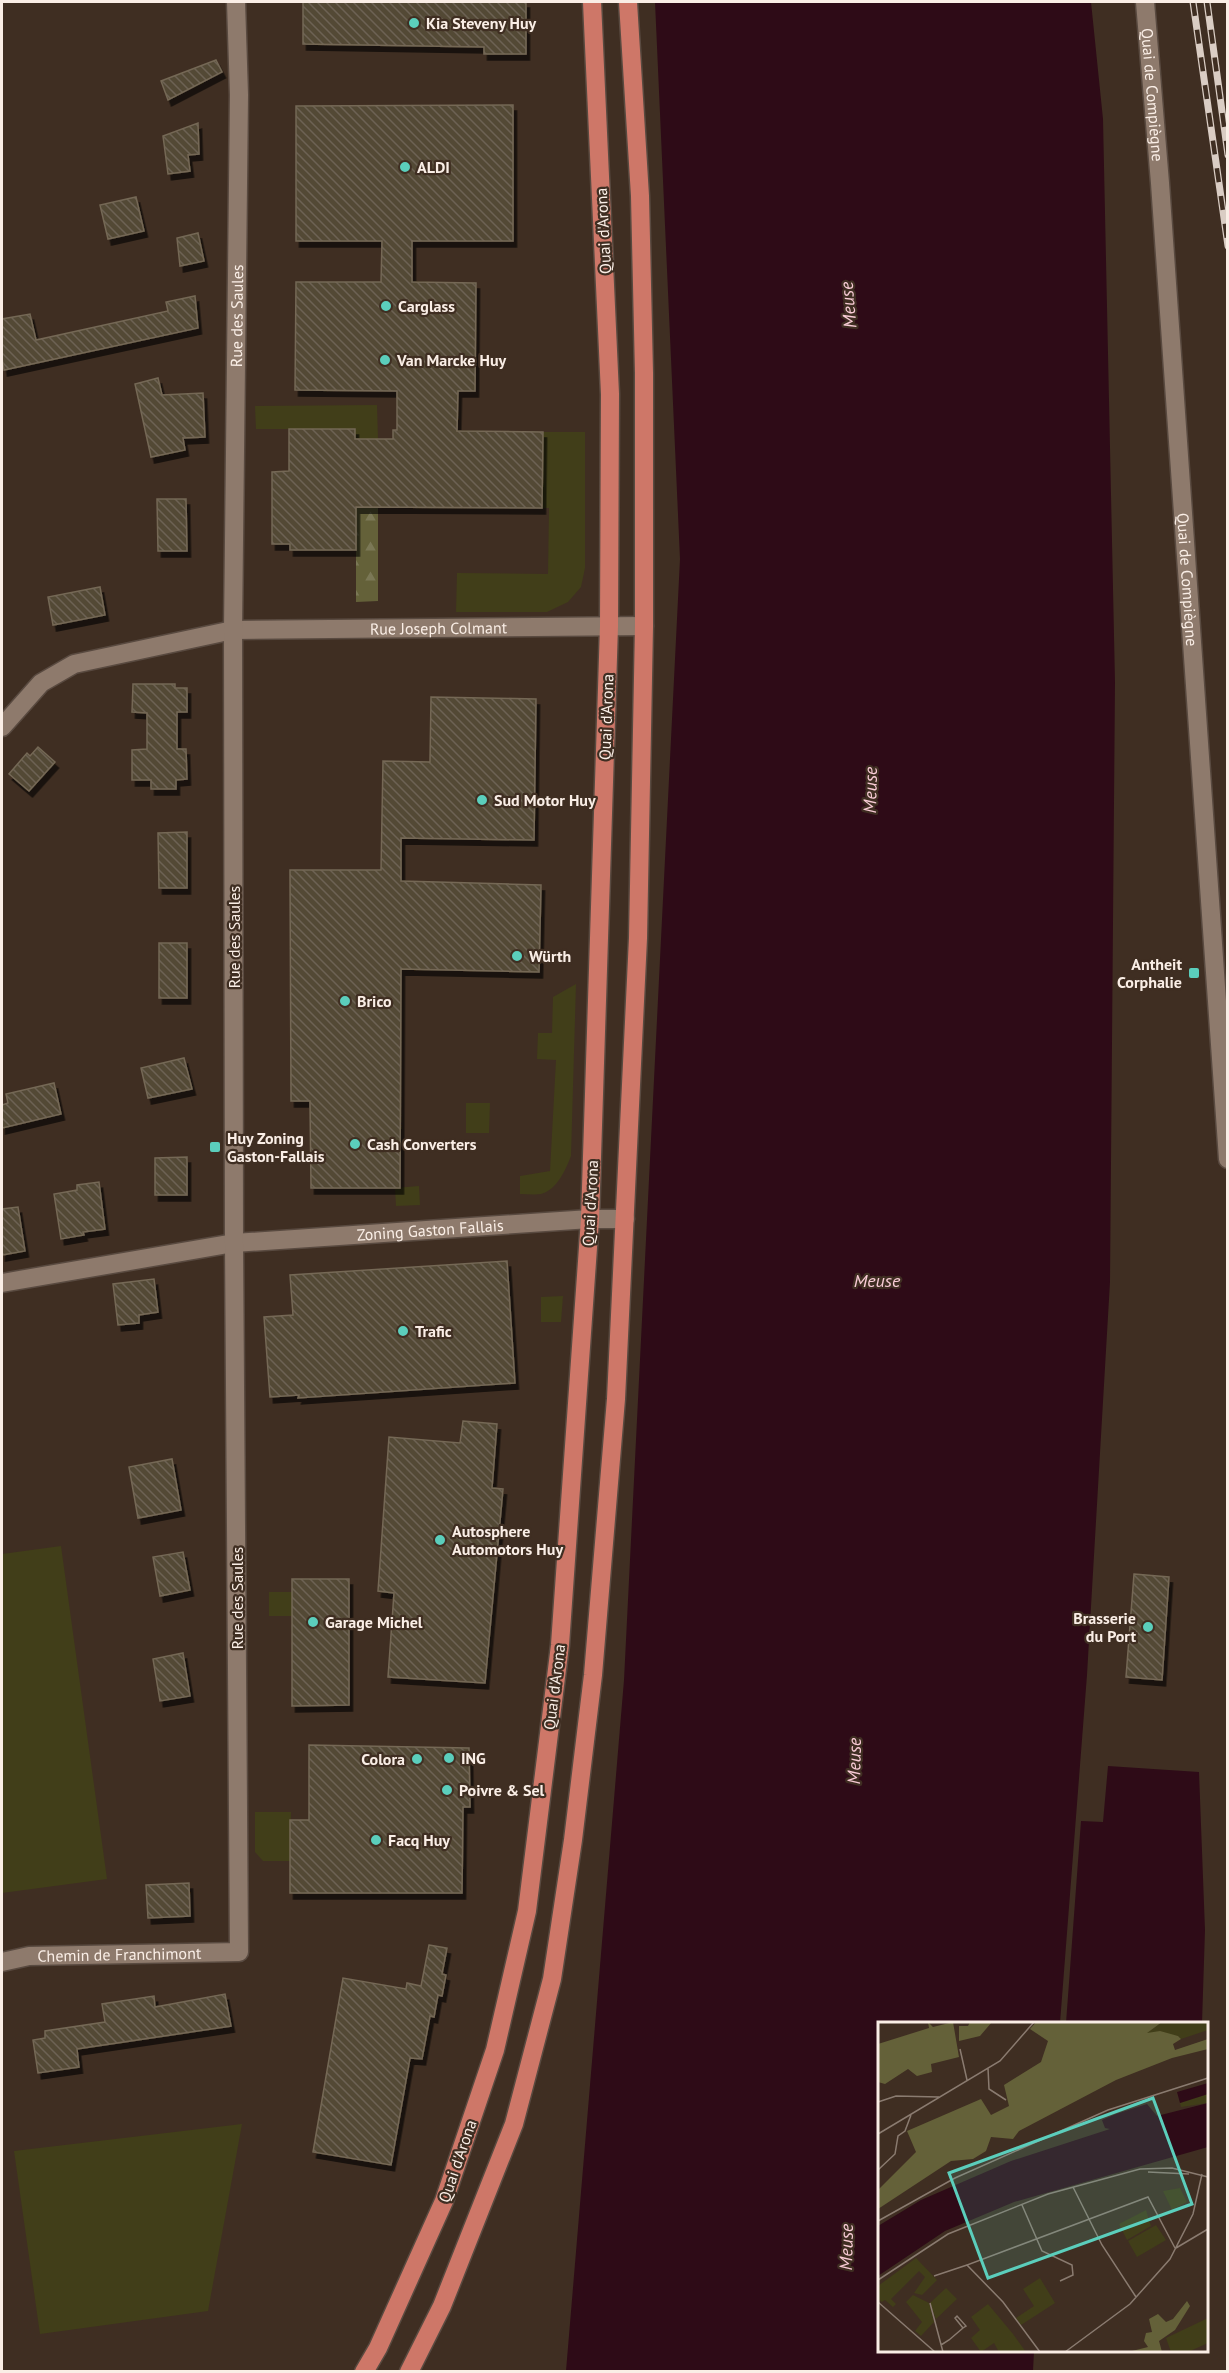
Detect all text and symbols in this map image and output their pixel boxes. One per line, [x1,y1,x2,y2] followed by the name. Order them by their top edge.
[426,13,537,33] place label: Kia Steveny Huy
[407,16,421,30] marker: Kia Steveny Huy
[1137,27,1168,162] street label: Quai de Compiègne
[417,157,450,177] place label: ALDI
[398,160,412,174] marker: ALDI
[591,187,615,275] street label: Quai d'Arona
[226,264,247,367] street label: Rue des Saules
[834,280,861,329] water label: Meuse
[398,296,455,316] place label: Carglass
[379,299,393,313] marker: Carglass
[396,350,507,370] place label: Van Marcke Huy
[378,353,392,367] marker: Van Marcke Huy
[1173,512,1202,647] street label: Quai de Compiègne
[370,617,508,639] street label: Rue Joseph Colmant
[595,674,617,760] street label: Quai d'Arona
[858,766,882,814] water label: Meuse
[494,790,596,810] place label: Sud Motor Huy
[475,793,489,807] marker: Sud Motor Huy
[224,885,244,988] street label: Rue des Saules
[529,946,571,966] place label: Würth
[510,949,524,963] marker: Würth
[1117,954,1182,992] place label: Antheit Corphalie
[1187,966,1201,980] marker: Antheit Corphalie
[357,991,392,1011] place label: Brico
[338,994,352,1008] marker: Brico
[227,1128,325,1166] place label: Huy Zoning Gaston-Fallais
[367,1134,477,1154] place label: Cash Converters
[348,1137,362,1151] marker: Cash Converters
[208,1140,222,1154] marker: Huy Zoning Gaston-Fallais
[578,1159,602,1247] street label: Quai d'Arona
[356,1215,504,1245] street label: Zoning Gaston Fallais
[854,1269,901,1292] water label: Meuse
[415,1321,452,1341] place label: Trafic
[396,1324,410,1338] marker: Trafic
[452,1521,563,1559] place label: Autosphere Automotors Huy
[433,1533,447,1547] marker: Autosphere Automotors Huy
[227,1546,247,1649] street label: Rue des Saules
[1073,1608,1136,1646] place label: Brasserie du Port
[325,1612,423,1632] place label: Garage Michel
[306,1615,320,1629] marker: Garage Michel
[1141,1620,1155,1634] marker: Brasserie du Port
[539,1643,569,1731] street label: Quai d'Arona
[842,1737,866,1785] water label: Meuse
[461,1748,486,1768] place label: ING
[361,1749,405,1769] place label: Colora
[442,1751,456,1765] marker: ING
[410,1752,424,1766] marker: Colora
[459,1780,545,1800] place label: Poivre & Sel
[440,1783,454,1797] marker: Poivre & Sel
[388,1830,450,1850] place label: Facq Huy
[369,1833,383,1847] marker: Facq Huy
[37,1943,202,1966] street label: Chemin de Franchimont
[878,2022,1208,2352] inset map
[433,2117,481,2205] street label: Quai d'Arona
[834,2223,858,2271] water label: Meuse

